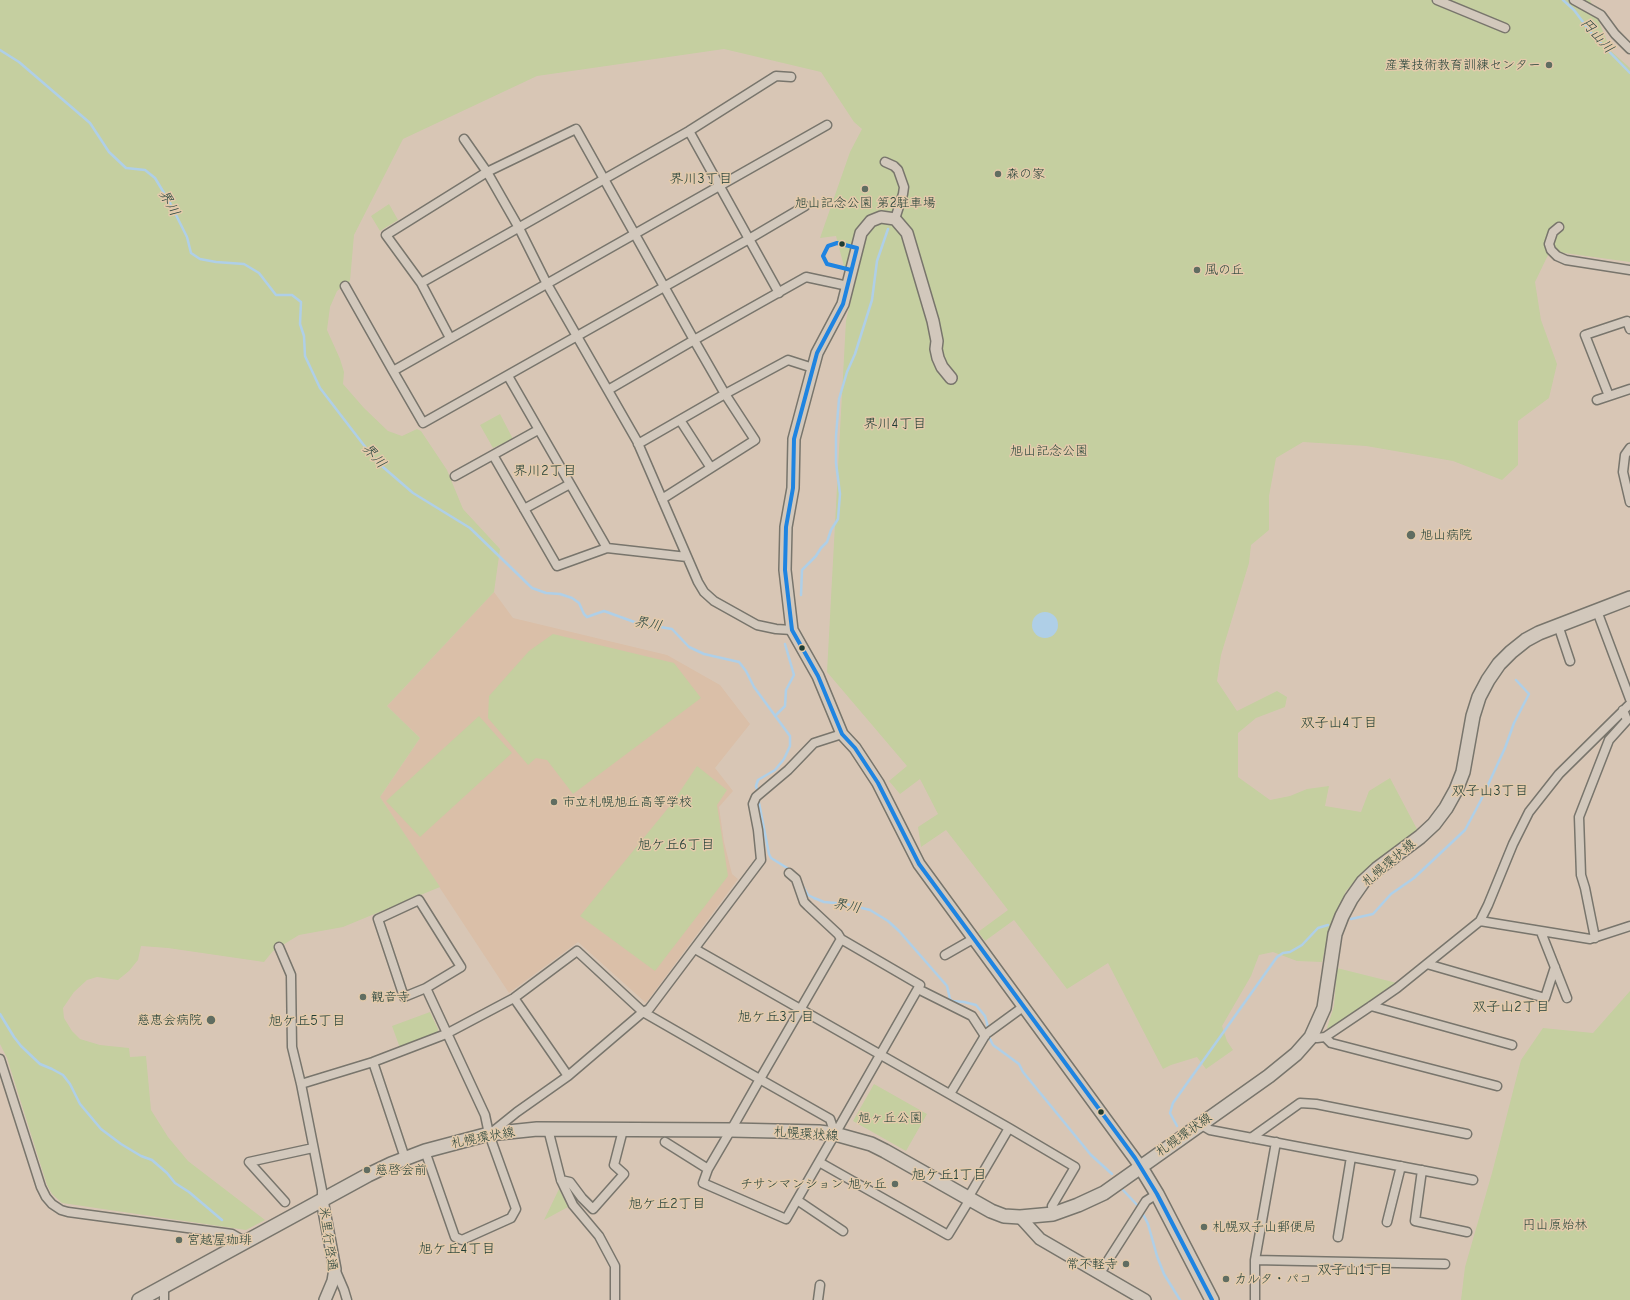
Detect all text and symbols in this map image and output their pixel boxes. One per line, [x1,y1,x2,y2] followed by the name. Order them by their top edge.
[1577,15,1617,57] water label: 円山川
[1385,57,1541,73] place label: 産業技術教育訓練センター
[1544,60,1554,70] marker: 産業技術教育訓練センター
[1006,166,1045,182] place label: 森の家
[993,169,1003,179] marker: 森の家
[669,171,733,187] district label: 界川3丁目
[860,184,870,194] marker: 旭山記念公園 第2駐車場
[155,187,183,219] water label: 界川
[794,195,936,211] place label: 旭山記念公園 第2駐車場
[837,239,847,249] unlabelled marker
[1205,262,1244,278] place label: 風の丘
[1192,265,1202,275] marker: 風の丘
[864,416,926,432] district label: 界川4丁目
[358,440,390,472] water label: 界川
[1010,443,1088,459] park label: 旭山記念公園
[513,463,577,479] district label: 界川2丁目
[1420,527,1472,543] place label: 旭山病院
[1405,529,1417,541] marker: 旭山病院
[633,613,663,635] water label: 界川
[797,643,807,653] unlabelled marker
[1301,715,1377,731] district label: 双子山4丁目
[1451,783,1529,799] district label: 双子山3丁目
[562,794,692,810] place label: 市立札幌旭丘高等学校
[549,797,559,807] marker: 市立札幌旭丘高等学校
[1359,836,1419,890] street label: 札幌環状線
[637,837,715,853] district label: 旭ケ丘6丁目
[832,895,862,917] water label: 界川
[371,989,410,1005] place label: 観音寺
[358,992,368,1002] marker: 観音寺
[1472,999,1550,1015] district label: 双子山2丁目
[737,1009,815,1025] district label: 旭ケ丘3丁目
[137,1012,202,1028] place label: 慈恵会病院
[268,1013,346,1029] district label: 旭ケ丘5丁目
[205,1014,217,1026] marker: 慈恵会病院
[1096,1107,1106,1117] unlabelled marker
[858,1110,922,1126] park label: 旭ヶ丘公園
[1153,1110,1215,1160] street label: 札幌環状線
[450,1124,516,1152] street label: 札幌環状線
[773,1124,839,1144] street label: 札幌環状線
[375,1162,427,1178] place label: 慈啓会前
[362,1165,372,1175] marker: 慈啓会前
[911,1167,987,1183] district label: 旭ケ丘1丁目
[740,1176,887,1192] place label: チサンマンション 旭ヶ丘
[890,1179,900,1189] marker: チサンマンション 旭ヶ丘
[628,1196,706,1212] district label: 旭ケ丘2丁目
[316,1206,340,1272] street label: 米里行啓通
[1523,1217,1587,1233] park label: 円山原始林
[1212,1219,1316,1235] place label: 札幌双子山郵便局
[1199,1222,1209,1232] marker: 札幌双子山郵便局
[187,1232,252,1248] place label: 宮越屋珈琲
[174,1235,184,1245] marker: 宮越屋珈琲
[419,1241,495,1257] district label: 旭ケ丘4丁目
[1066,1256,1118,1272] place label: 常不軽寺
[1121,1259,1131,1269] marker: 常不軽寺
[1317,1262,1393,1278] district label: 双子山1丁目
[1234,1271,1312,1287] place label: カルタ・パコ
[1221,1274,1231,1284] marker: カルタ・パコ

